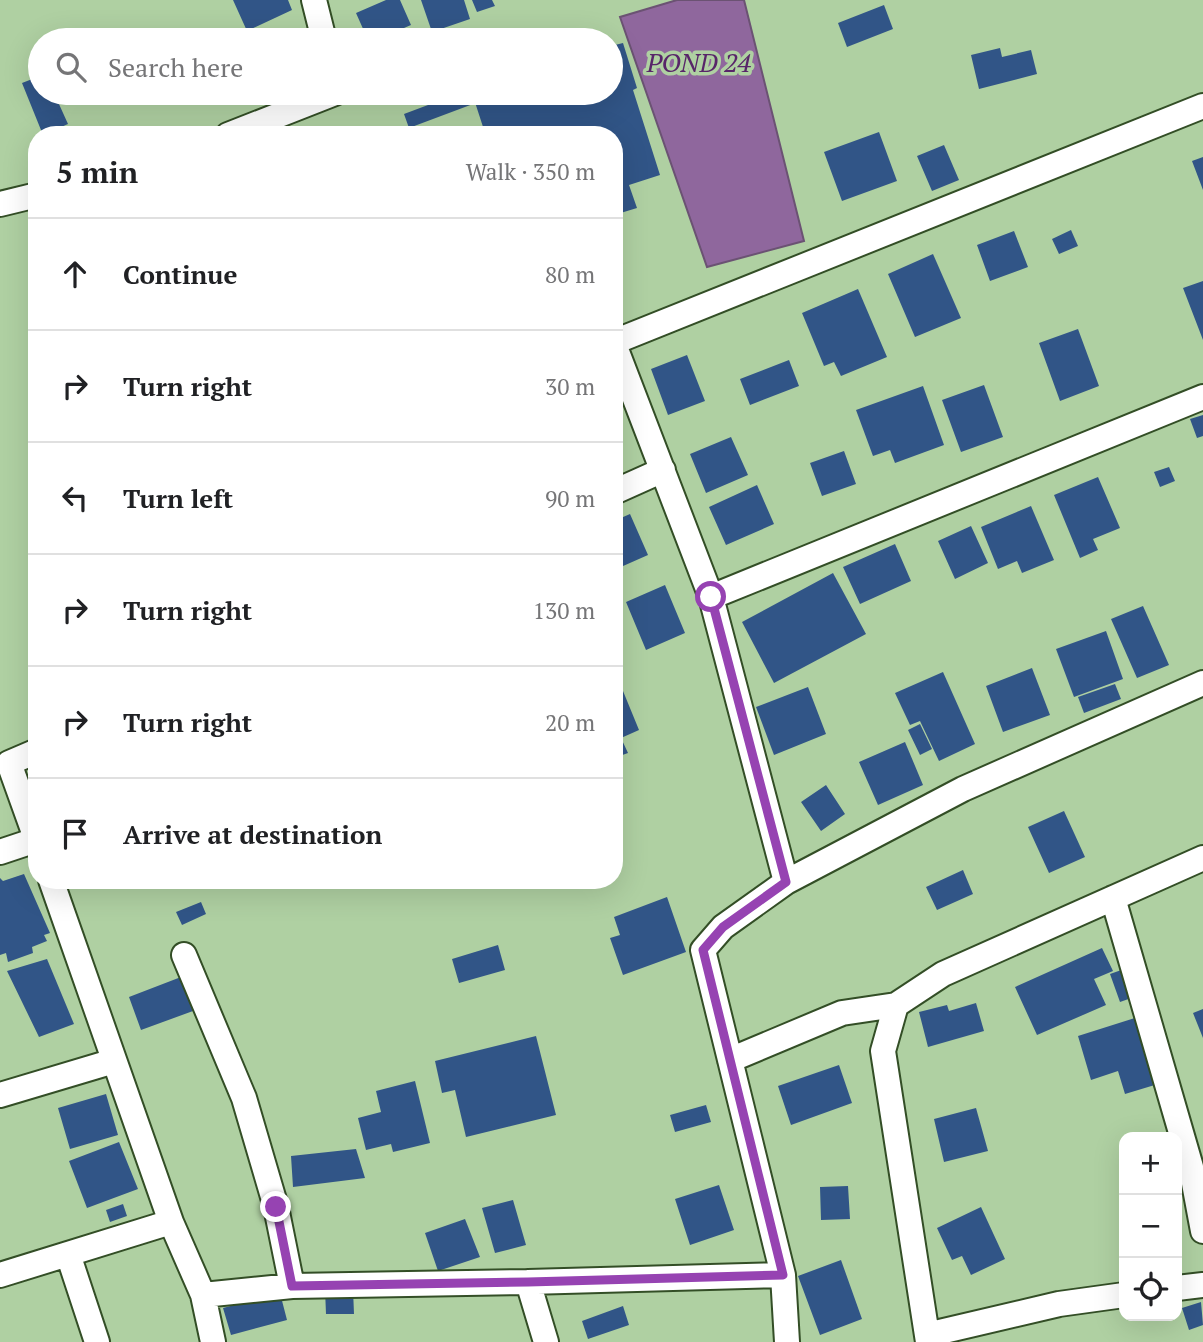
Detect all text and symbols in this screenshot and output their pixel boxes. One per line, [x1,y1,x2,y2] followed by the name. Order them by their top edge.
[28,28,623,105] search box
[646,45,752,79] water label: POND 24
[52,48,90,86] icon: search
[108,50,243,84] text: Search here
[56,152,138,192] text: 5 min
[466,156,595,187] text: Walk · 350 m
[56,255,94,293] icon: ahead
[123,257,237,291] text: Continue
[545,259,595,290] text: 80 m
[56,367,94,405] icon: right
[123,369,252,403] text: Turn right
[545,371,595,402] text: 30 m
[56,479,94,517] icon: left
[123,481,233,515] text: Turn left
[545,483,595,514] text: 90 m
[695,581,726,612] route start
[56,591,94,629] icon: right
[123,593,252,627] text: Turn right
[533,595,595,626] text: 130 m
[56,703,94,741] icon: right
[123,705,252,739] text: Turn right
[545,707,595,738] text: 20 m
[56,815,94,853] icon: arrive
[123,817,382,851] text: Arrive at destination
[1119,1132,1182,1321] map controls
[1119,1132,1182,1195] button: +
[260,1191,291,1222] route end
[1119,1195,1182,1258] button: −
[1119,1258,1182,1321] button: locate

